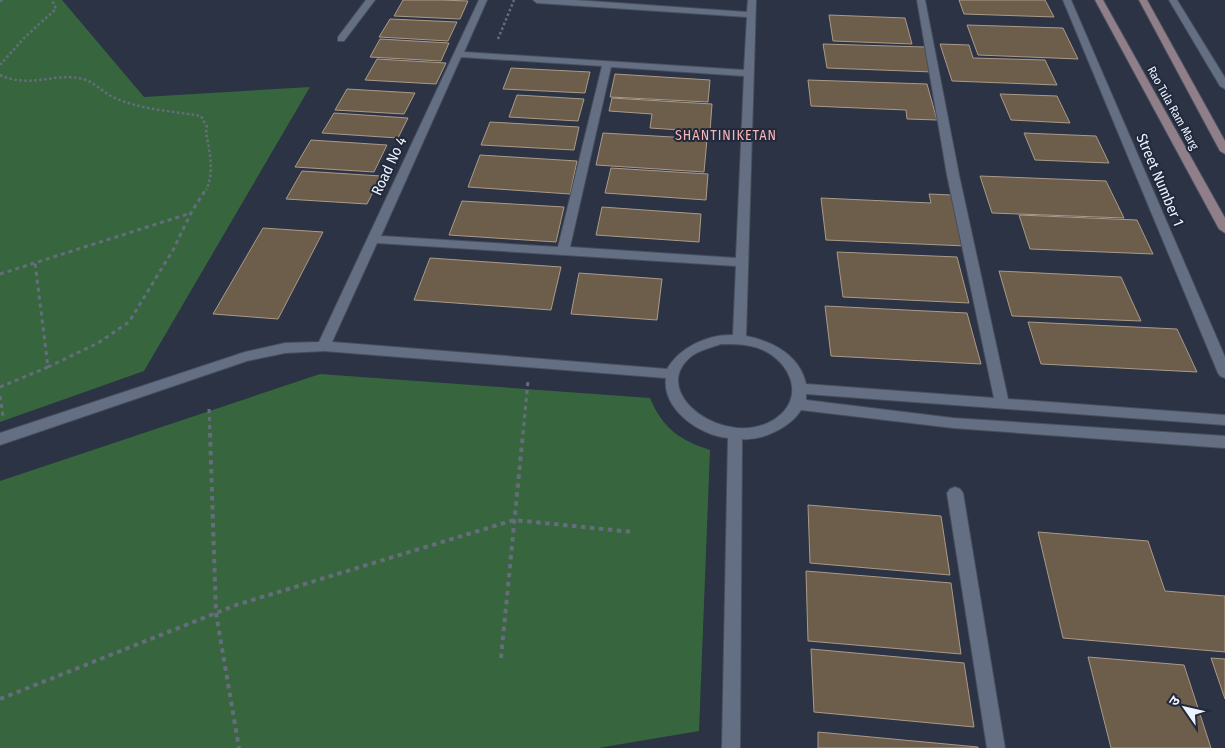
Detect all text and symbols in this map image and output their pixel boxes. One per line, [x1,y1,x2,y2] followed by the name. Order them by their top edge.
[1144,64,1202,152] street label: Rao Tula Ram Marg
[675,127,777,144] district label: SHANTINIKETAN
[1132,131,1188,229] street label: Street Number 1
[368,134,410,198] street label: Road No 4
[1160,683,1210,733] north arrow
[1165,692,1184,709] text: उ

